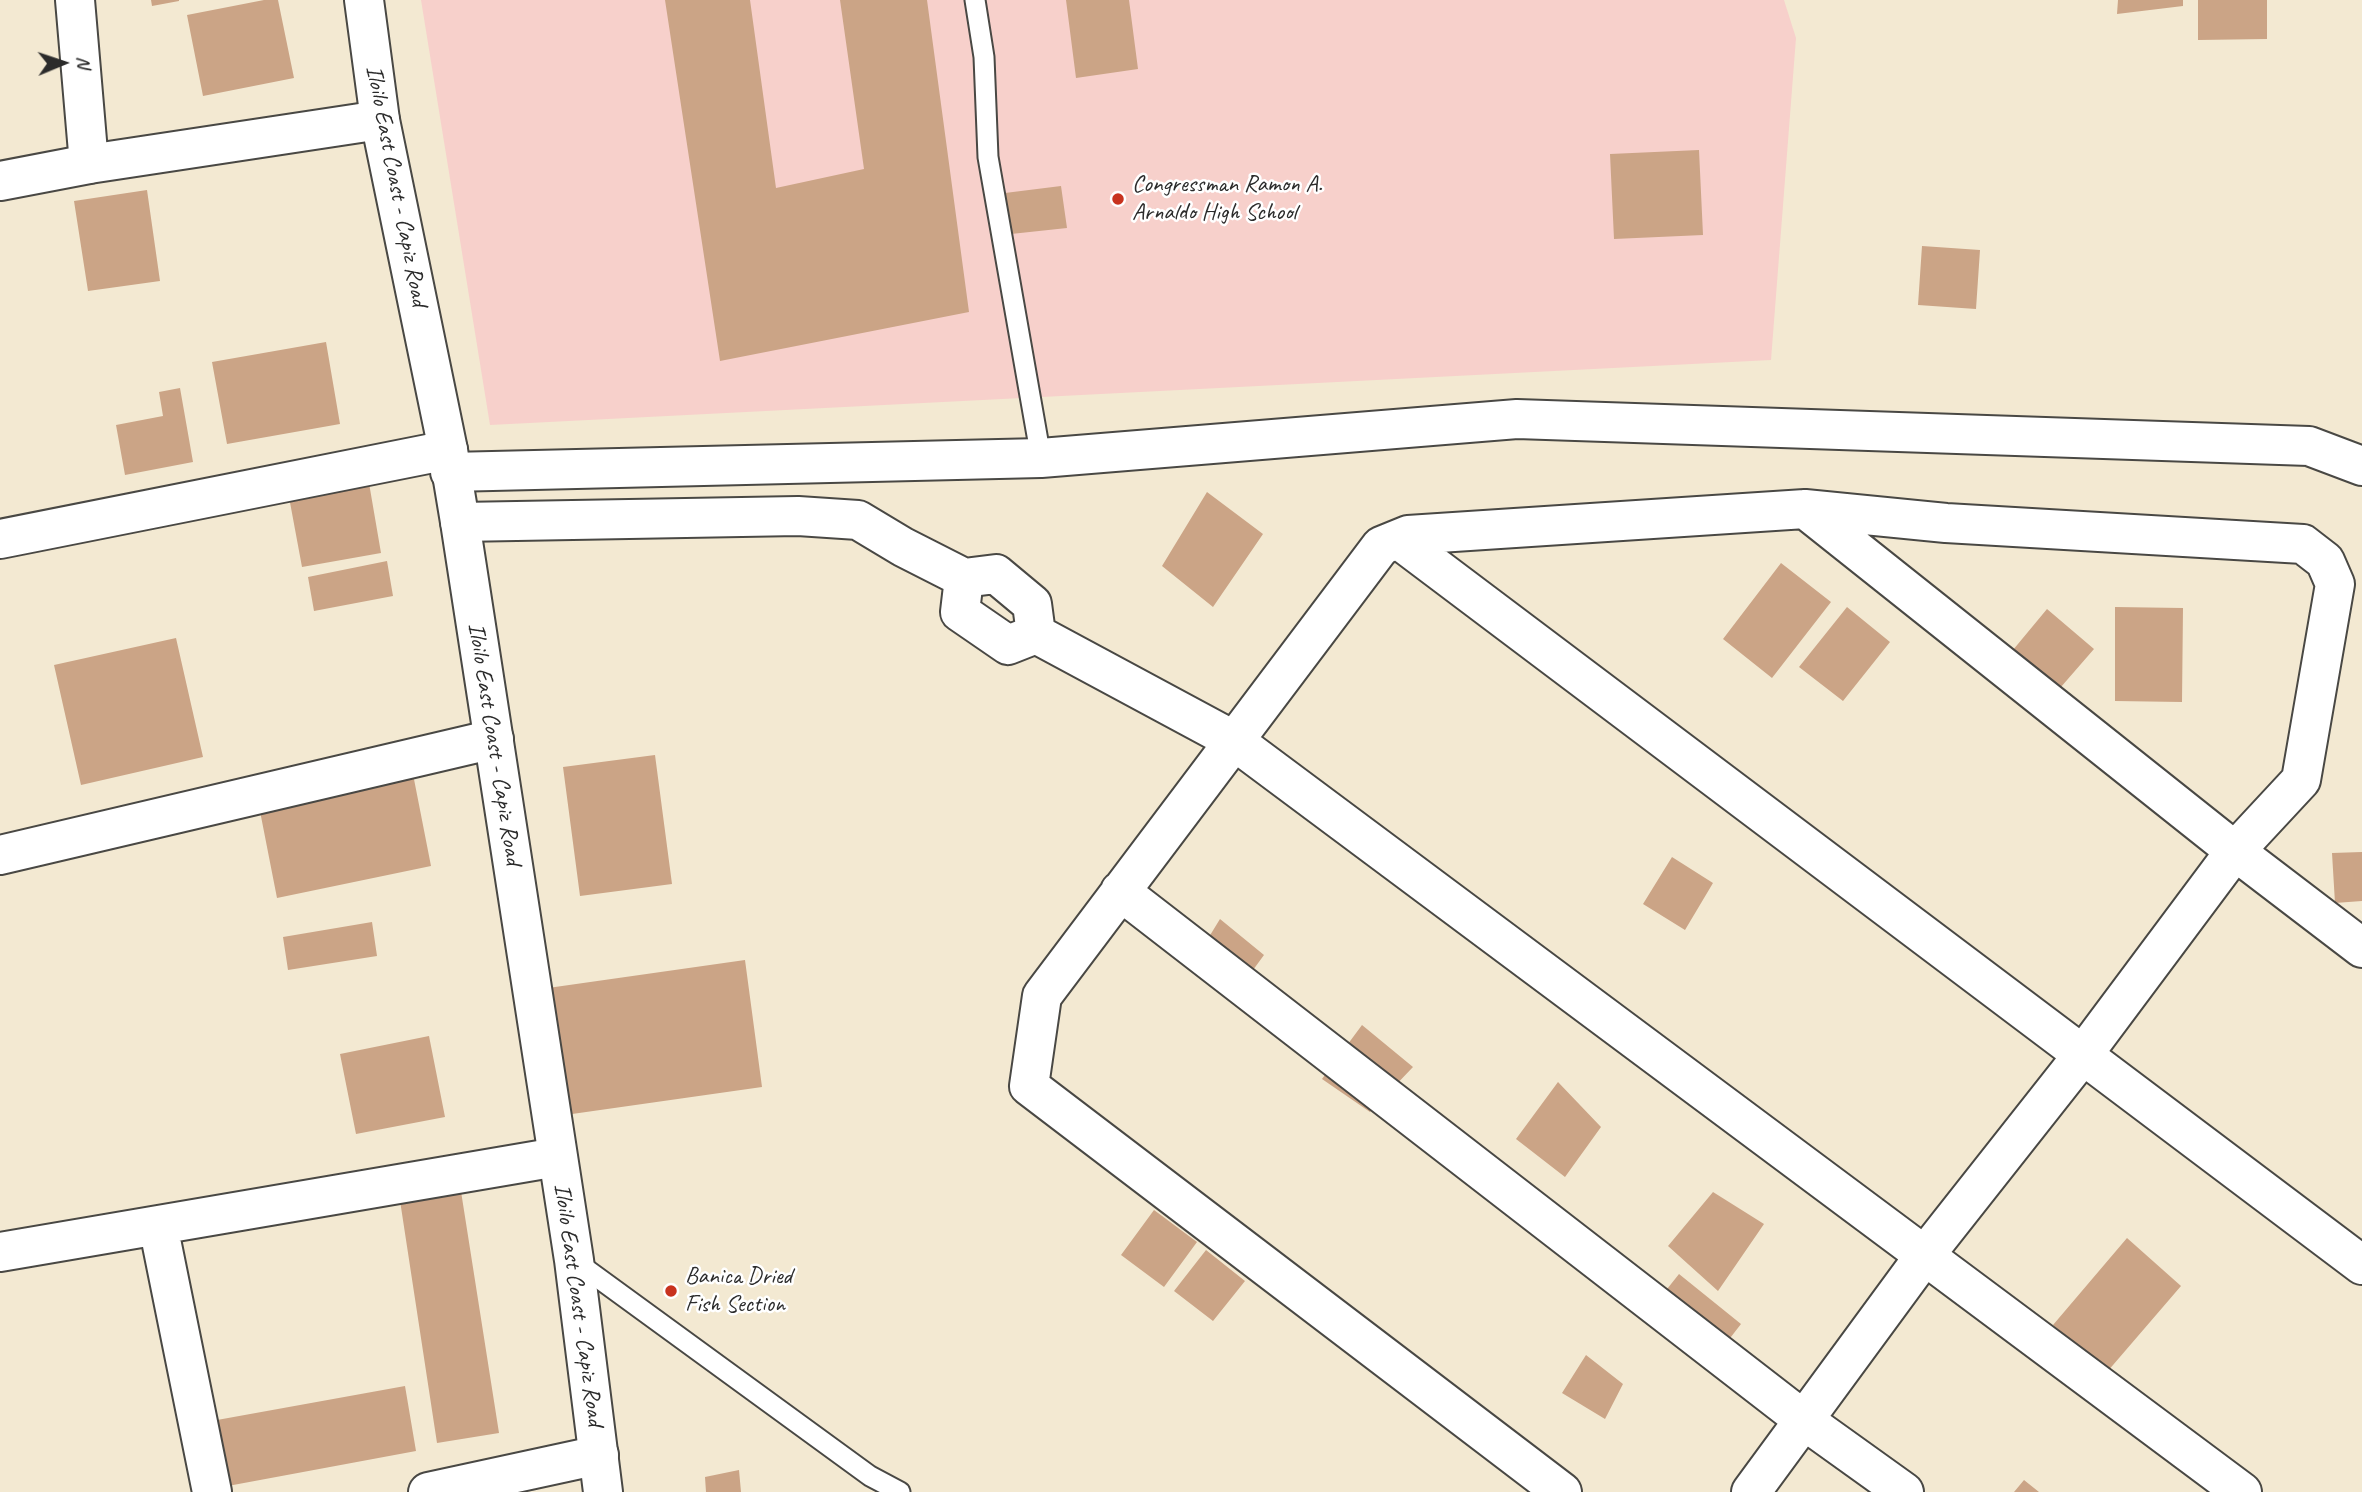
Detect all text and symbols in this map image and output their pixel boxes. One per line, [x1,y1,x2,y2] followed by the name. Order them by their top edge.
[28,28,98,98] north arrow
[72,56,96,69] text: N
[359,63,433,309] street label: Iloilo East Coast - Capiz Road
[1132,171,1322,227] place label: Congressman Ramon A. Arnaldo High School
[1110,191,1126,207] marker: Congressman Ramon A. Arnaldo High School
[461,621,527,867] street label: Iloilo East Coast - Capiz Road
[547,1182,609,1428] street label: Iloilo East Coast - Capiz Road
[685,1263,792,1319] place label: Banica Dried Fish Section
[663,1283,679,1299] marker: Banica Dried Fish Section

